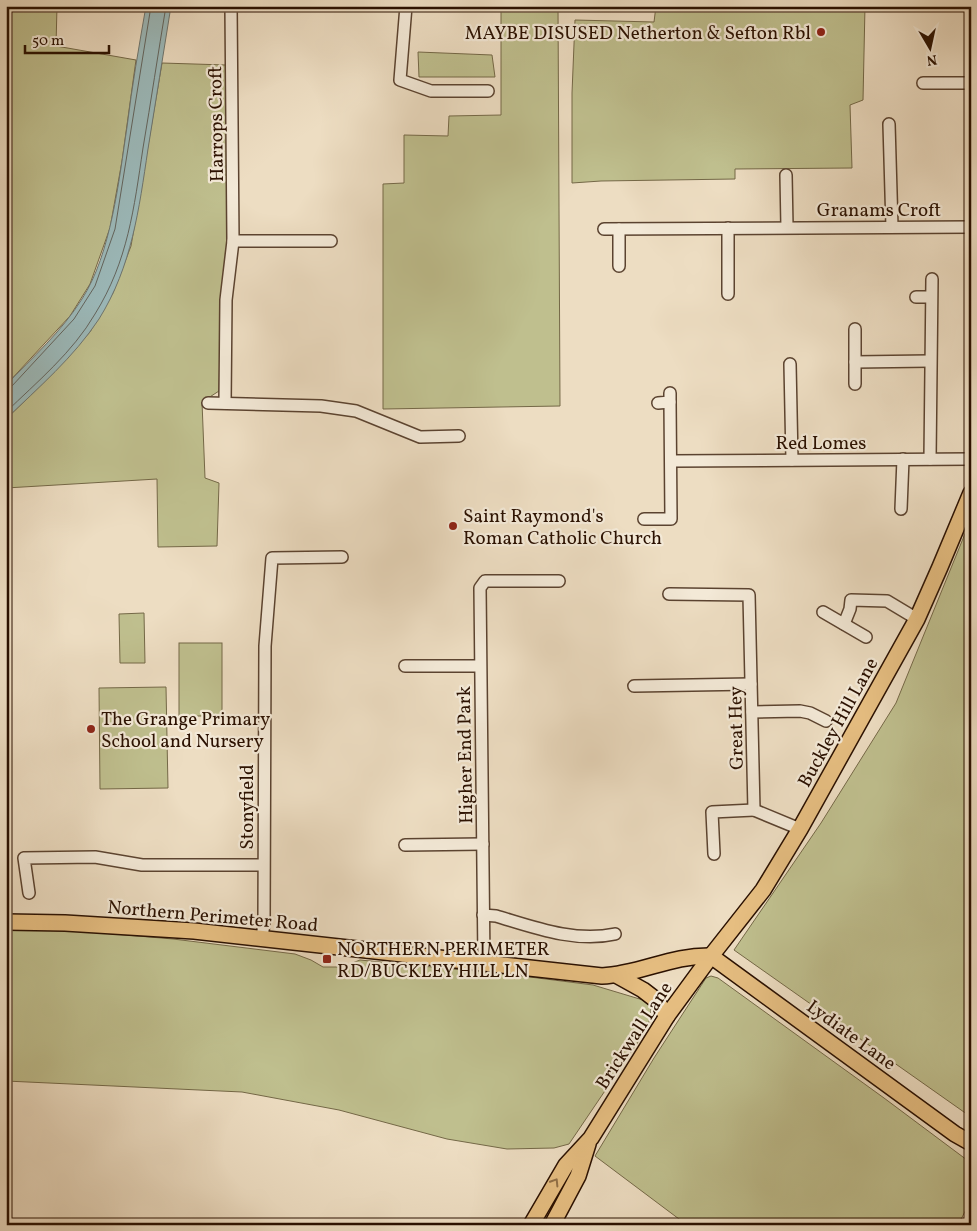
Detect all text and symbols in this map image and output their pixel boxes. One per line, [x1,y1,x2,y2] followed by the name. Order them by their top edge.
[465,21,811,47] place label: MAYBE DISUSED Netherton & Sefton Rbl
[25,22,109,54] scale bar
[904,22,954,72] north arrow
[815,26,827,38] marker: MAYBE DISUSED Netherton & Sefton Rbl
[32,31,64,52] text: 50 m
[925,49,938,70] text: N
[203,66,231,182] street label: Harrops Croft
[817,198,941,224] street label: Granams Croft
[776,431,866,457] street label: Red Lomes
[463,504,662,552] place label: Saint Raymond's Roman Catholic Church
[447,520,459,532] marker: Saint Raymond's Roman Catholic Church
[792,653,885,792] street label: Buckley Hill Lane
[452,686,480,824] street label: Higher End Park
[723,686,751,770] street label: Great Hey
[101,707,270,755] place label: The Grange Primary School and Nursery
[85,723,97,735] marker: The Grange Primary School and Nursery
[235,764,261,850] street label: Stonyfield
[106,895,319,939] street label: Northern Perimeter Road
[337,937,550,985] place label: NORTHERN PERIMETER RD/BUCKLEY HILL LN
[321,953,333,965] marker: NORTHERN PERIMETER RD/BUCKLEY HILL LN
[590,977,679,1095] street label: Brickwall Lane
[801,994,901,1077] street label: Lydiate Lane
[549,1179,559,1188] one-way arrow

